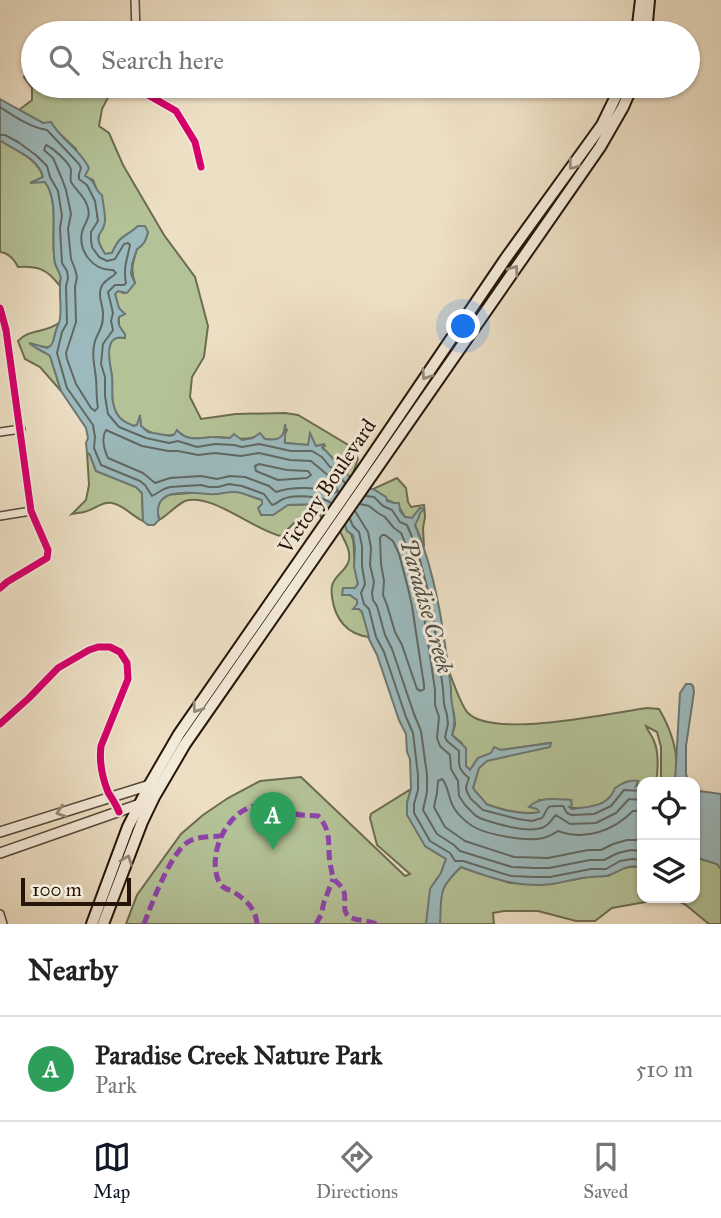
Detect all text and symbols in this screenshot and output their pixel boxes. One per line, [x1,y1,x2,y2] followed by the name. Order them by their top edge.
[21,21,700,98] search box
[45,41,83,79] icon: search
[101,44,224,76] text: Search here
[569,157,581,169] one-way arrow
[506,265,518,278] one-way arrow
[446,309,480,343] your location
[422,367,434,380] one-way arrow
[272,413,382,559] street label: Victory Boulevard
[394,535,460,677] water label: Paradise Creek
[193,700,205,713] one-way arrow
[637,777,700,903] map controls
[637,777,700,840] button: locate
[250,792,296,850] pin: A
[55,804,68,818] one-way arrow
[637,840,700,903] button: layers
[119,855,133,867] one-way arrow
[21,875,131,907] scale bar
[32,878,82,901] text: 100 m
[28,952,118,988] text: Nearby
[95,1039,382,1071] text: Paradise Creek Nature Park
[43,1055,59,1083] text: A
[636,1055,693,1083] text: 510 m
[95,1071,137,1099] text: Park
[93,1138,131,1203] tab: Map
[316,1138,398,1203] tab: Directions
[583,1138,628,1203] tab: Saved

